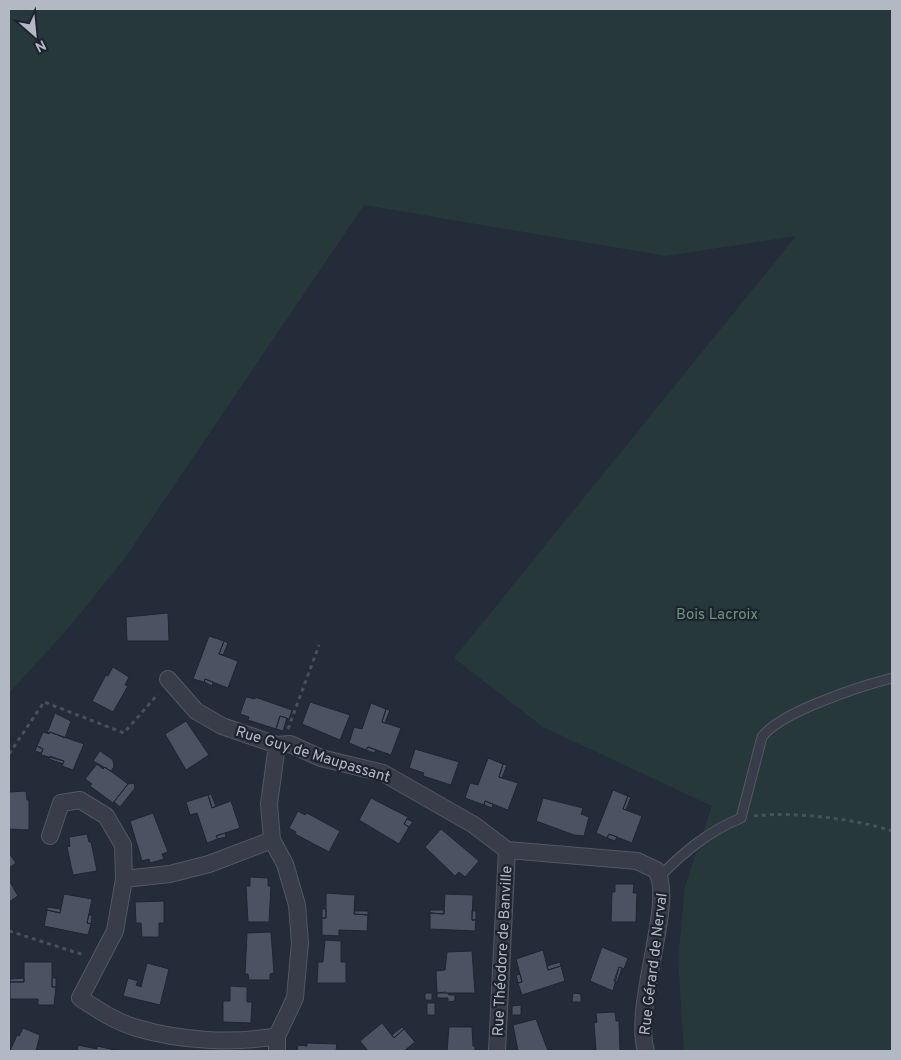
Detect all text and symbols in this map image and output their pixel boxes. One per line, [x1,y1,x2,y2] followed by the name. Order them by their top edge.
[10,10,60,60] north arrow
[32,35,49,55] text: N
[676,606,758,625] park label: Bois Lacroix
[233,723,392,788] street label: Rue Guy de Maupassant
[490,865,517,1037] street label: Rue Théodore de Banville
[636,892,673,1036] street label: Rue Gérard de Nerval

